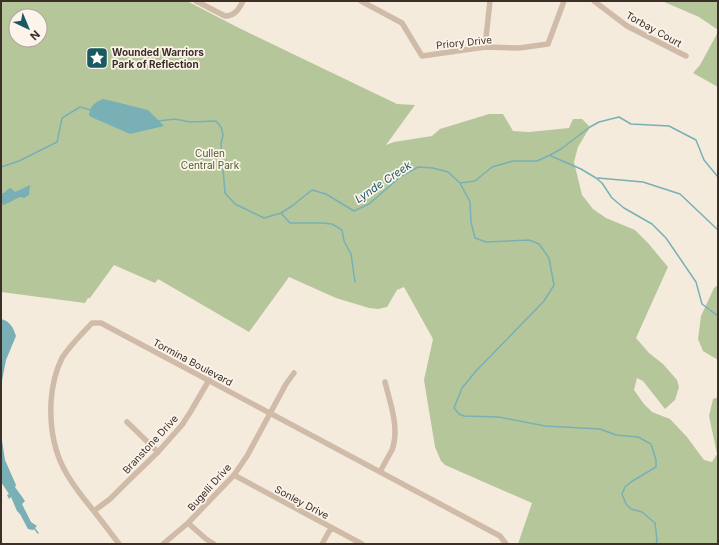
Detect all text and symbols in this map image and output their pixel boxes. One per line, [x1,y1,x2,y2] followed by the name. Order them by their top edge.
[8,8,48,48] north arrow
[624,9,685,50] street label: Torbay Court
[27,27,43,43] text: N
[436,33,493,51] street label: Priory Drive
[84,45,110,71] place icon: Wounded Warriors Park of Reflection
[112,46,204,70] place label: Wounded Warriors Park of Reflection
[181,147,240,171] park label: Cullen Central Park
[352,157,415,206] water label: Lynde Creek
[151,336,235,388] street label: Tormina Boulevard
[120,412,180,476] street label: Branstone Drive
[185,461,233,513] street label: Bugelli Drive
[273,483,331,521] street label: Sonley Drive

